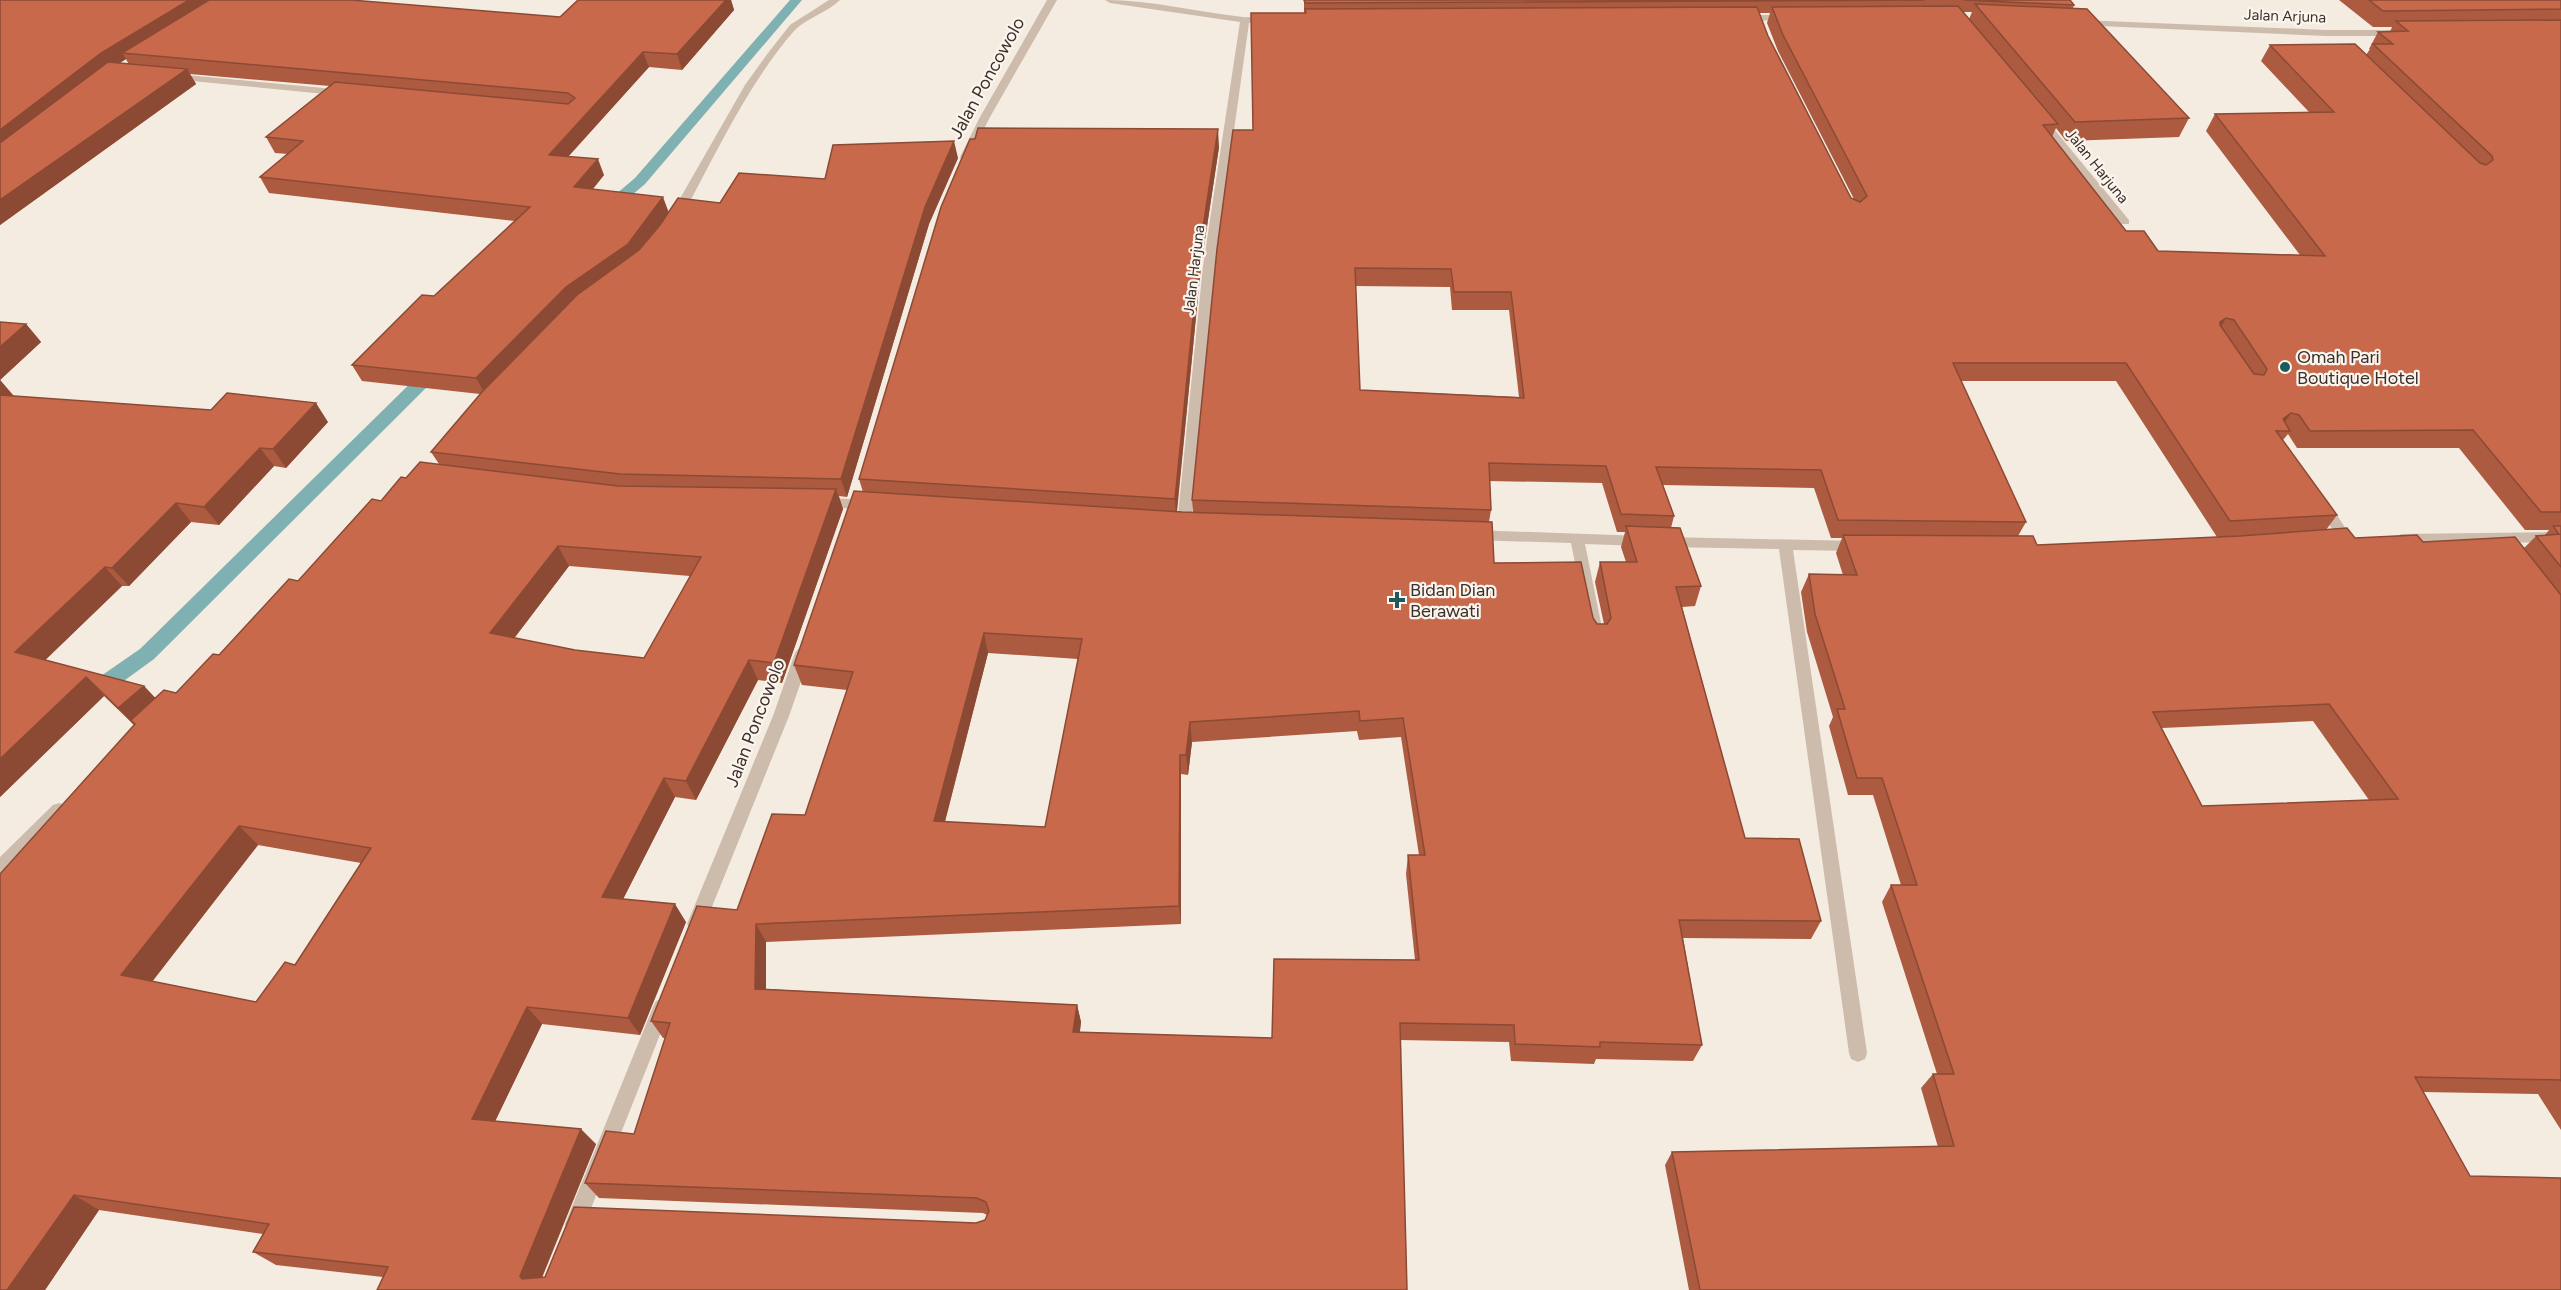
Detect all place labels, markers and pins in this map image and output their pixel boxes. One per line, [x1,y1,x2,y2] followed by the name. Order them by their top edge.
[2297,346,2419,389] place label: Omah Pari Boutique Hotel
[2278,360,2292,374] marker: Omah Pari Boutique Hotel
[1410,579,1495,622] place label: Bidan Dian Berawati
[1388,591,1406,609] marker: Bidan Dian Berawati

